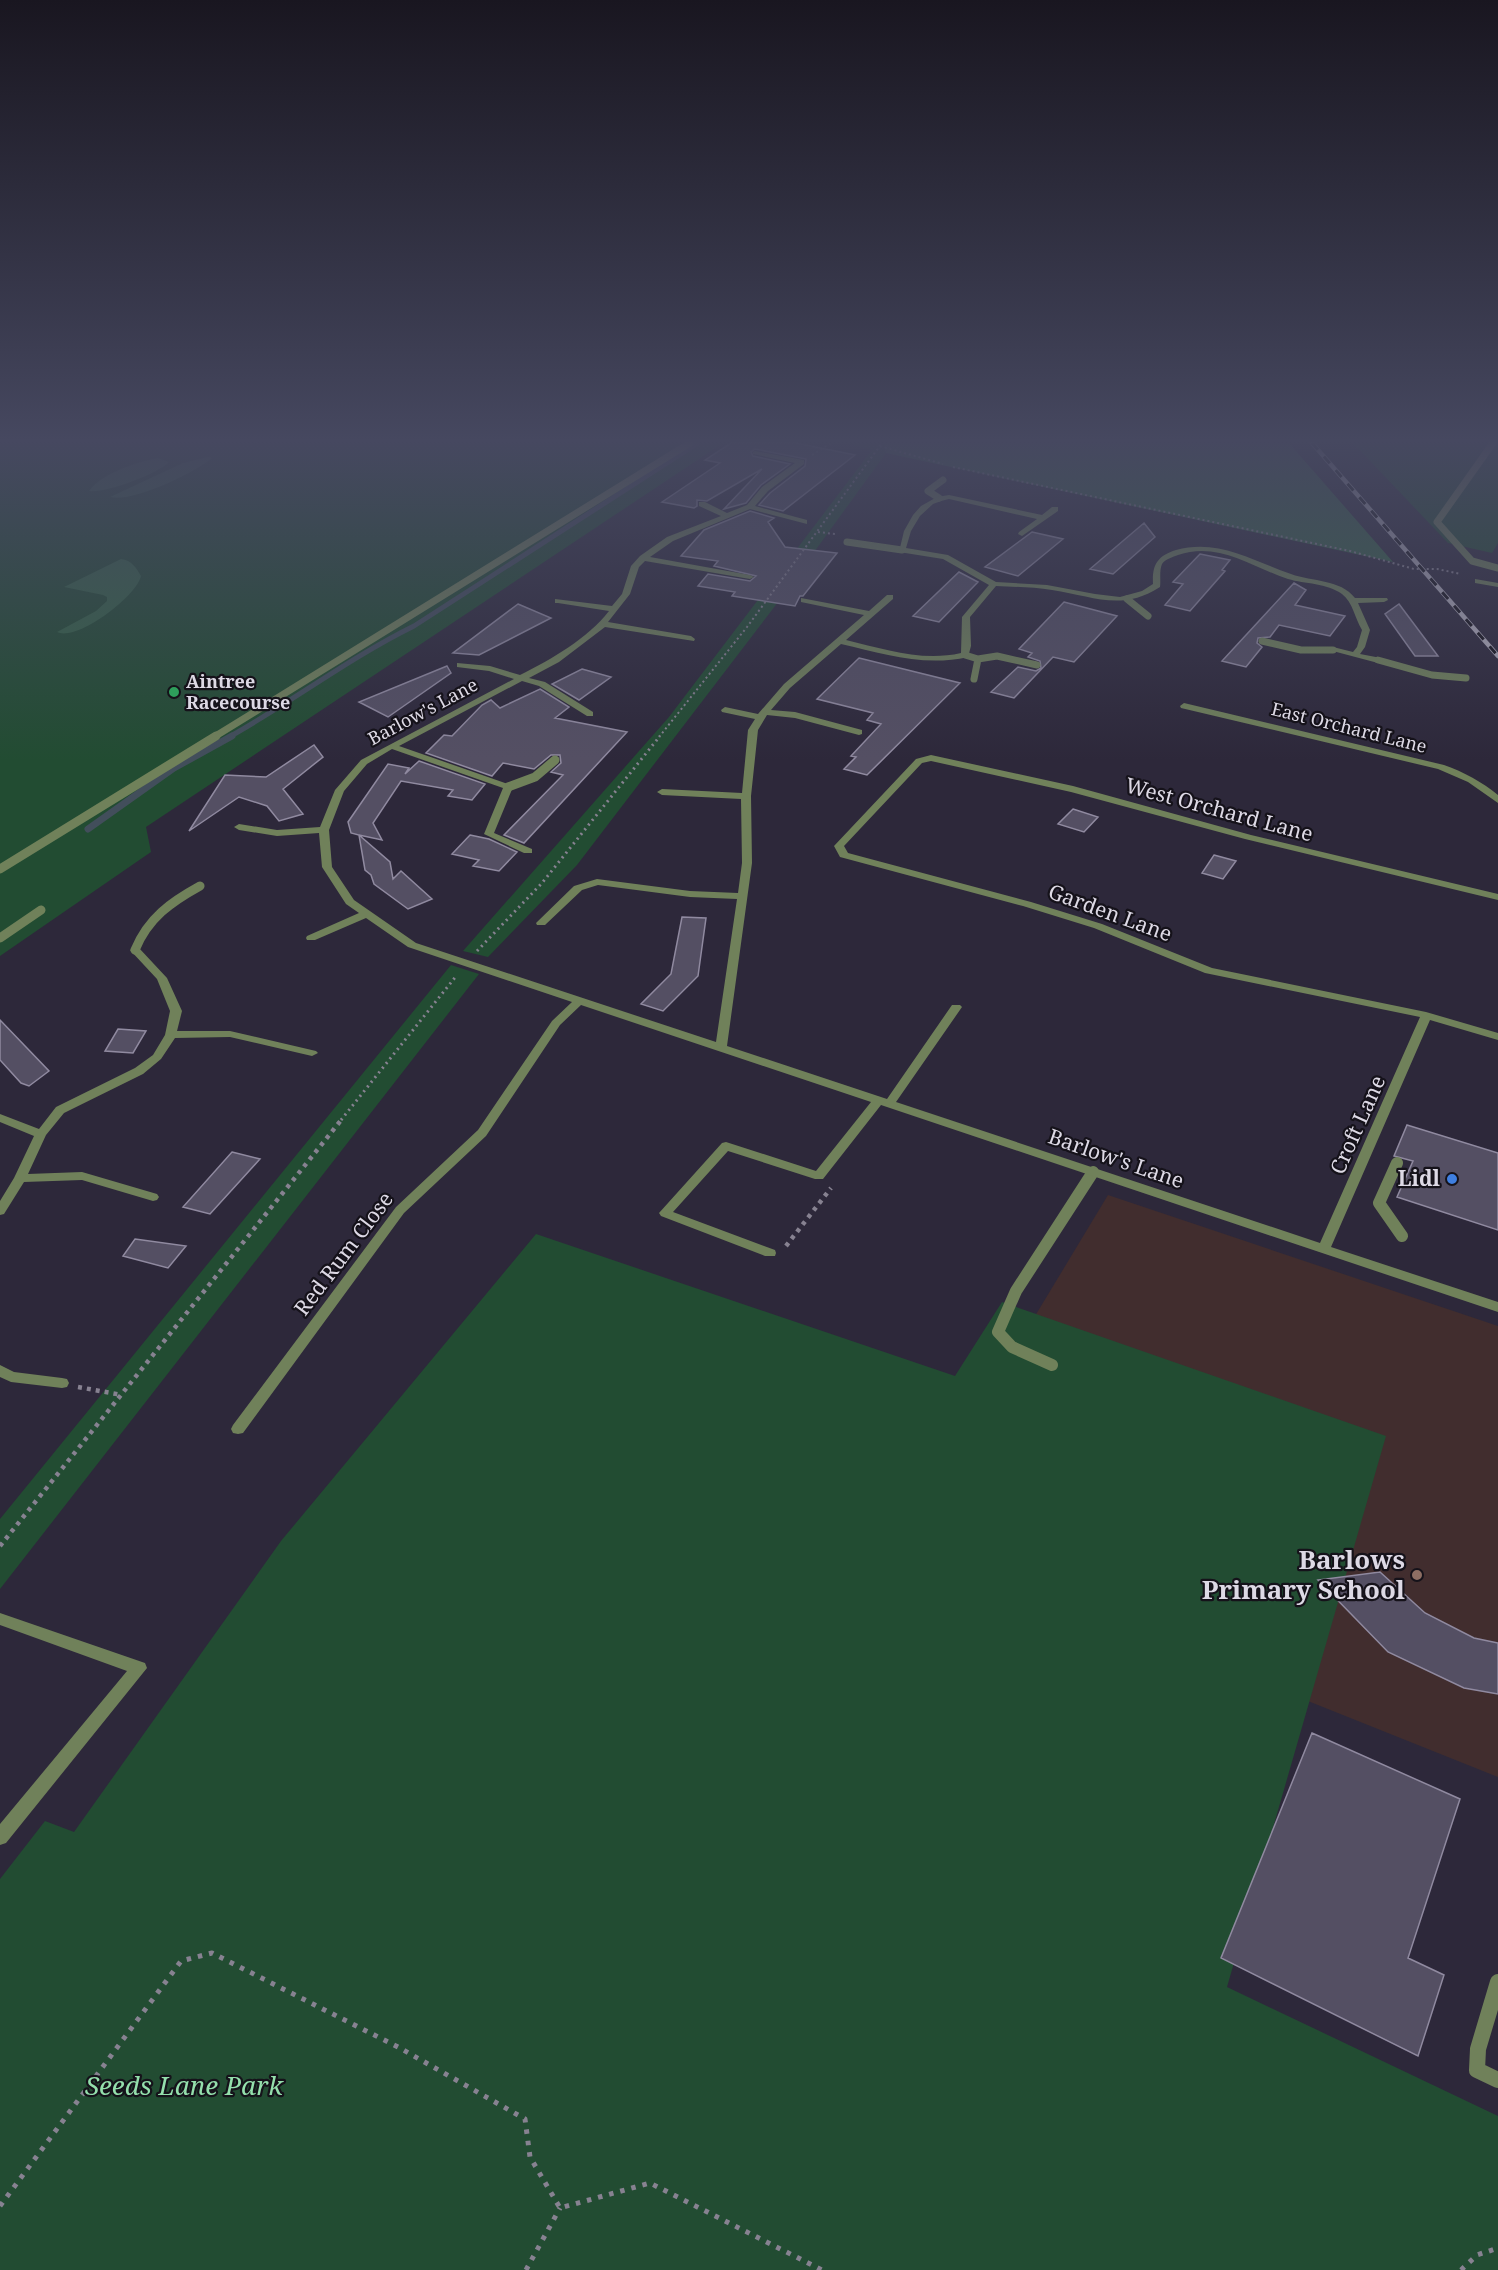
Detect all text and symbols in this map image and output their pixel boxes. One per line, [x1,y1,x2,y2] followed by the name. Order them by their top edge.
[186,669,290,714] place label: Aintree Racecourse
[363,672,482,750] street label: Barlow's Lane
[167,685,181,699] marker: Aintree Racecourse
[1269,696,1430,758] street label: East Orchard Lane
[1122,771,1316,848] street label: West Orchard Lane
[1045,877,1176,947] street label: Garden Lane
[1323,1071,1391,1178] street label: Croft Lane
[1045,1122,1188,1194] street label: Barlow's Lane
[1398,1164,1441,1192] place label: Lidl
[1445,1172,1459,1186] marker: Lidl
[287,1186,399,1321] street label: Red Rum Close
[1202,1541,1405,1607] place label: Barlows Primary School
[1410,1568,1424,1582] marker: Barlows Primary School
[85,2067,284,2103] park label: Seeds Lane Park

